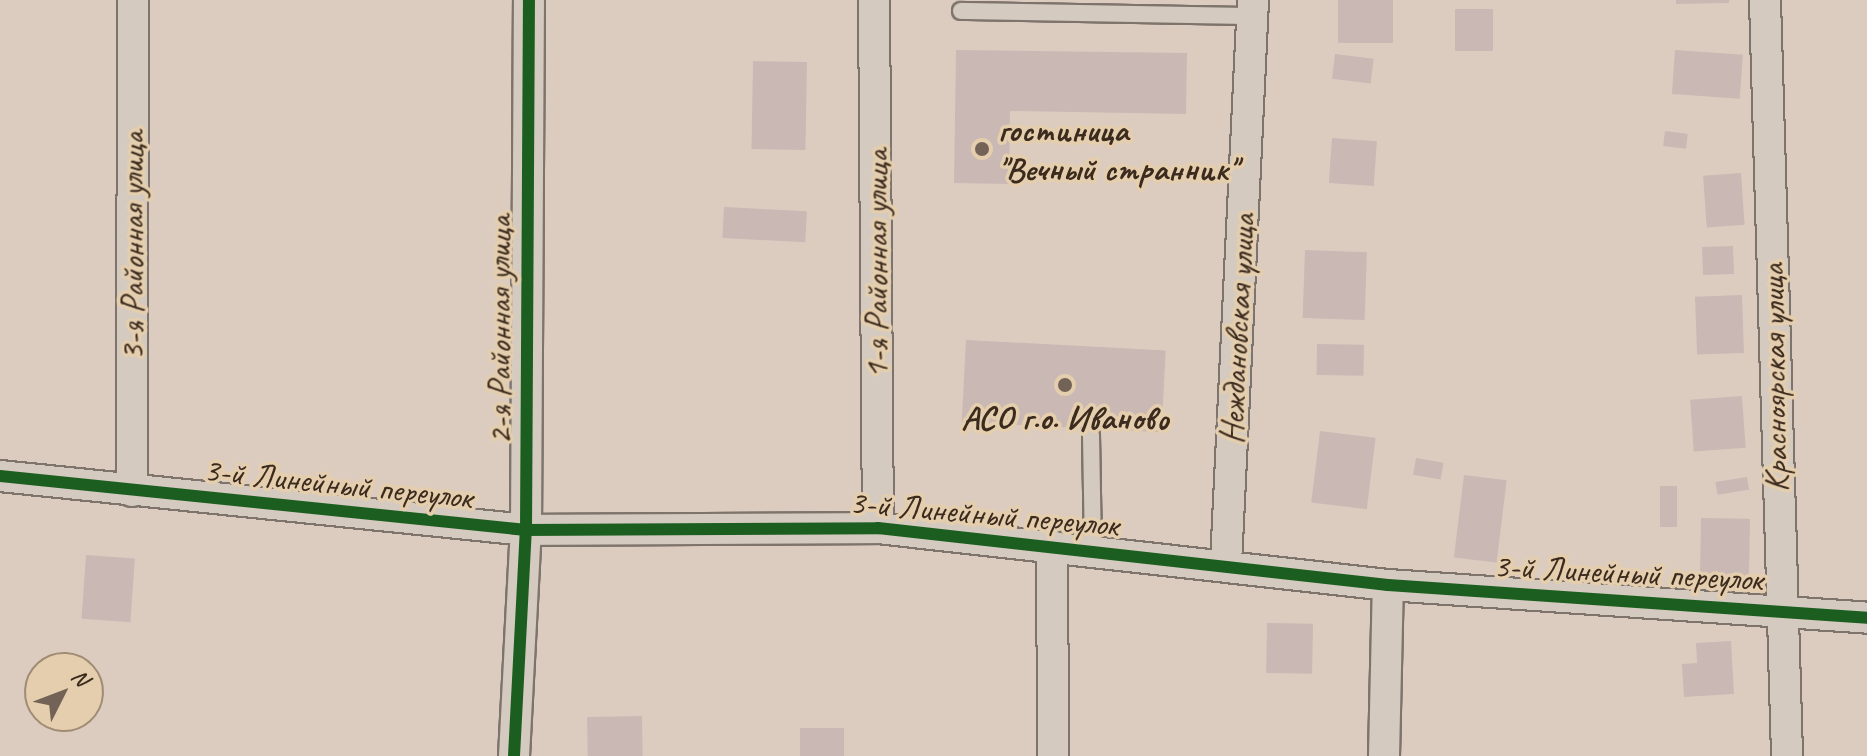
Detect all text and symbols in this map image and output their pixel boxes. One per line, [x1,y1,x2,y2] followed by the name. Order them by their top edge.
[998,109,1236,188] place label: гостиница "Вечный странник"
[112,132,152,360] street label: 3-я Районная улица
[973,140,991,158] marker: гостиница "Вечный странник"
[856,150,896,378] street label: 1-я Районная улица
[1211,212,1263,446] street label: Неждановская улица
[479,216,519,444] street label: 2-я Районная улица
[1752,262,1796,494] street label: Красноярская улица
[1056,376,1074,394] marker: АСО г.о. Иваново
[961,398,1169,438] place label: АСО г.о. Иваново
[202,449,474,517] street label: 3-й Линейный переулок
[848,481,1120,545] street label: 3-й Линейный переулок
[1492,545,1764,599] street label: 3-й Линейный переулок
[24,652,104,732] north arrow
[65,663,95,692] text: N

